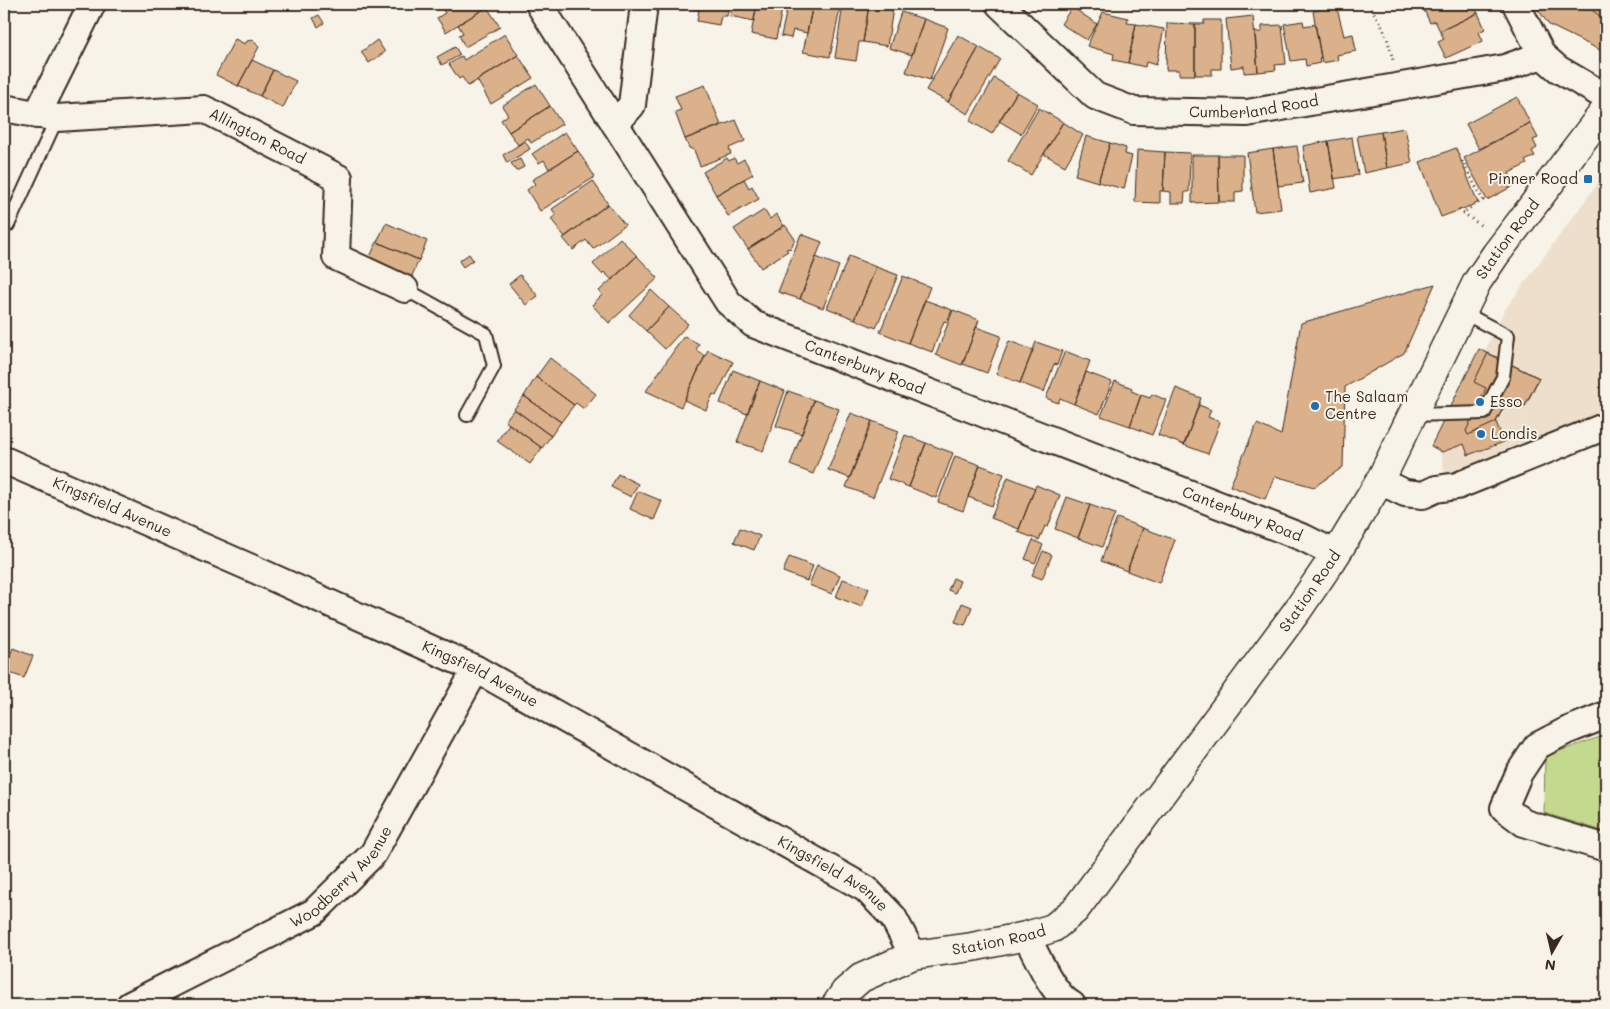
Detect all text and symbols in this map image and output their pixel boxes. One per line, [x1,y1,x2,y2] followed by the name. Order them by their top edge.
[1189,90,1320,122] street label: Cumberland Road
[206,102,309,168] street label: Allington Road
[1489,168,1578,188] place label: Pinner Road
[1582,173,1594,185] marker: Pinner Road
[1471,194,1543,283] street label: Station Road
[802,334,928,399] street label: Canterbury Road
[1325,386,1408,423] place label: The Salaam Centre
[1490,391,1522,411] place label: Esso
[1474,396,1486,408] marker: Esso
[1309,400,1321,412] marker: The Salaam Centre
[1491,423,1538,443] place label: Londis
[1475,428,1487,440] marker: Londis
[50,472,175,541] street label: Kingsfield Avenue
[1180,481,1305,545] street label: Canterbury Road
[1274,546,1344,636] street label: Station Road
[419,635,542,711] street label: Kingsfield Avenue
[286,822,396,932] street label: Woodberry Avenue
[775,830,893,915] street label: Kingsfield Avenue
[951,920,1048,959] street label: Station Road
[1528,926,1578,976] north arrow
[1544,955,1557,976] text: N

